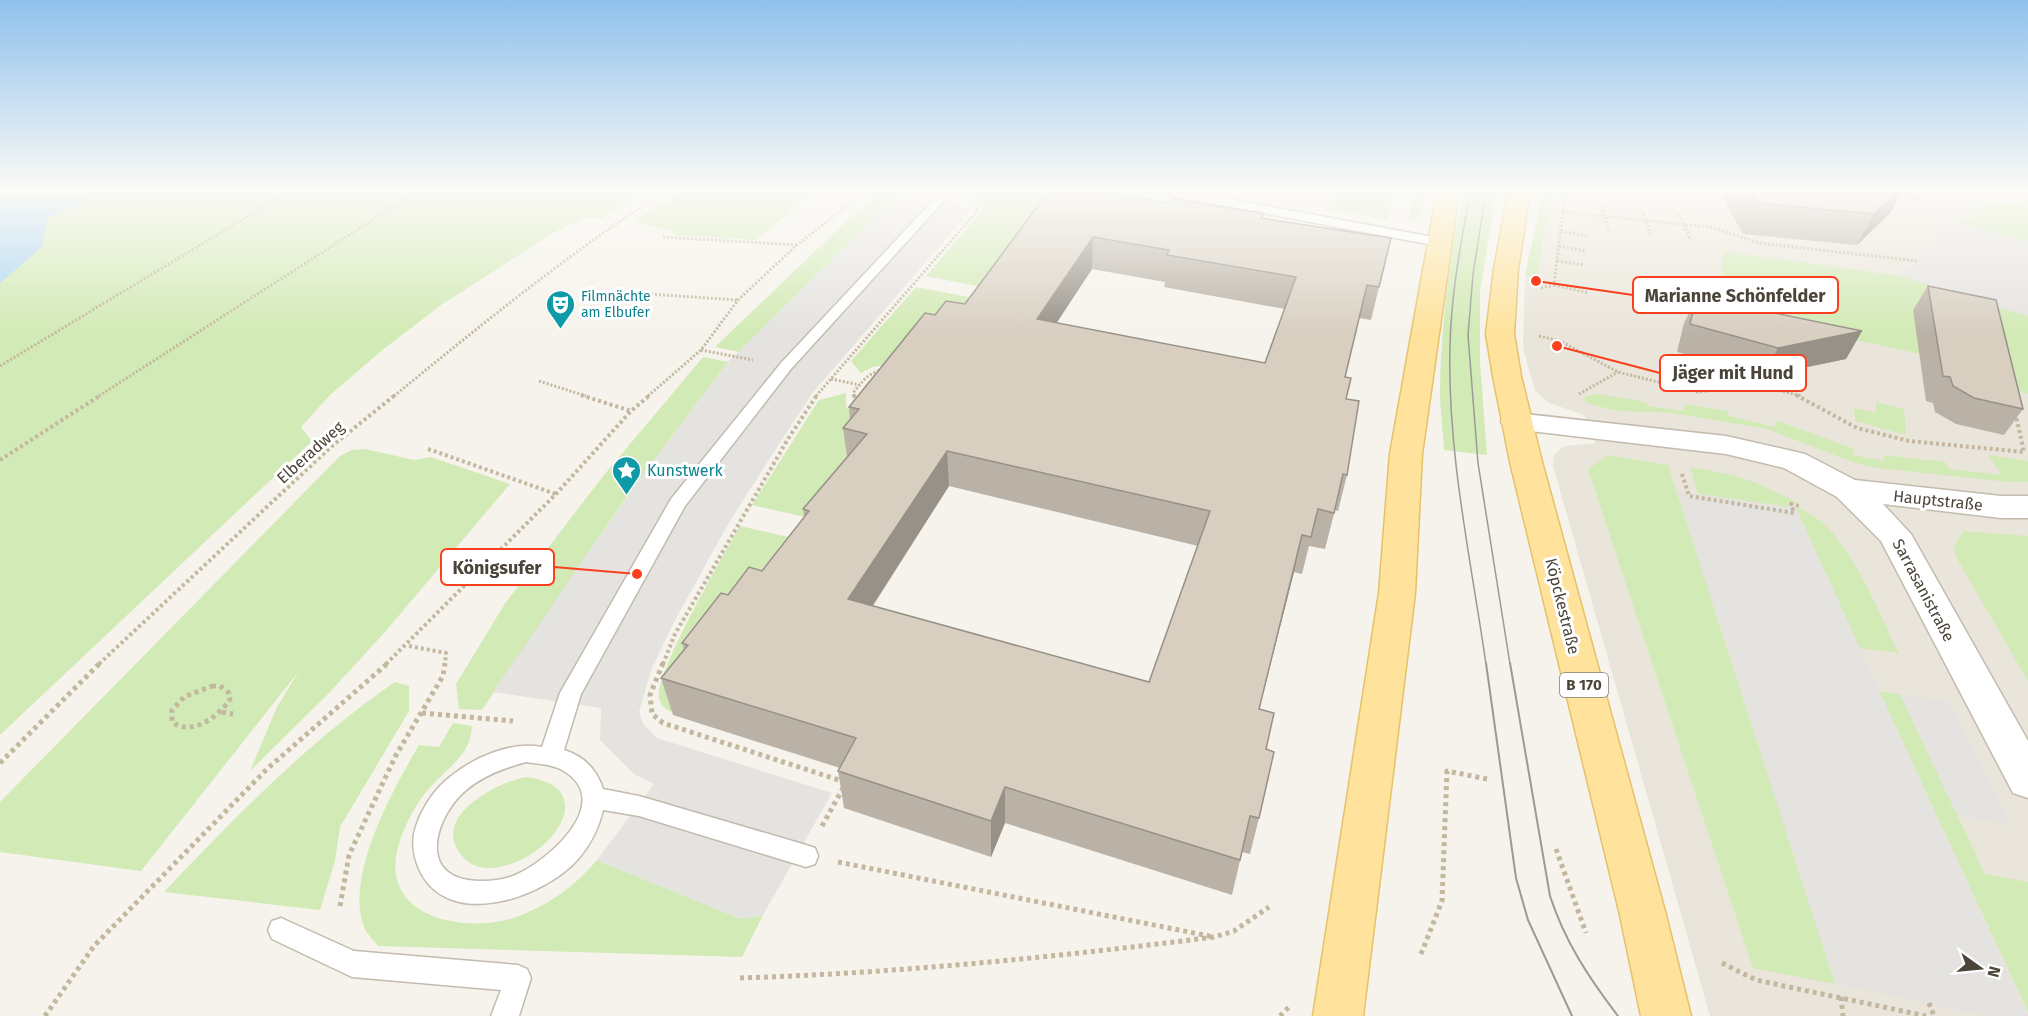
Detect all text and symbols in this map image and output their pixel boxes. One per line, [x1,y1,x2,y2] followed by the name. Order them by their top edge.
[1633,277,1838,313] callout: Marianne Schönfelder
[1645,285,1826,307] text: Marianne Schönfelder
[544,288,576,330] theatre icon: Filmnächte am Elbufer
[581,288,651,321] place label: Filmnächte am Elbufer
[1660,355,1806,391] callout: Jäger mit Hund
[1671,362,1794,384] text: Jäger mit Hund
[273,417,348,487] street label: Elberadweg
[610,454,642,496] place icon: Kunstwerk
[647,461,724,480] place label: Kunstwerk
[1892,486,1984,515] street label: Hauptstraße
[1889,536,1959,645] street label: Sarrasanistraße
[441,549,554,585] callout: Königsufer
[1541,556,1584,656] street label: Köpckestraße
[452,557,542,579] text: Königsufer
[1560,673,1608,697] road number: B 170
[1950,938,2010,998] north arrow
[1983,964,2005,979] text: N

